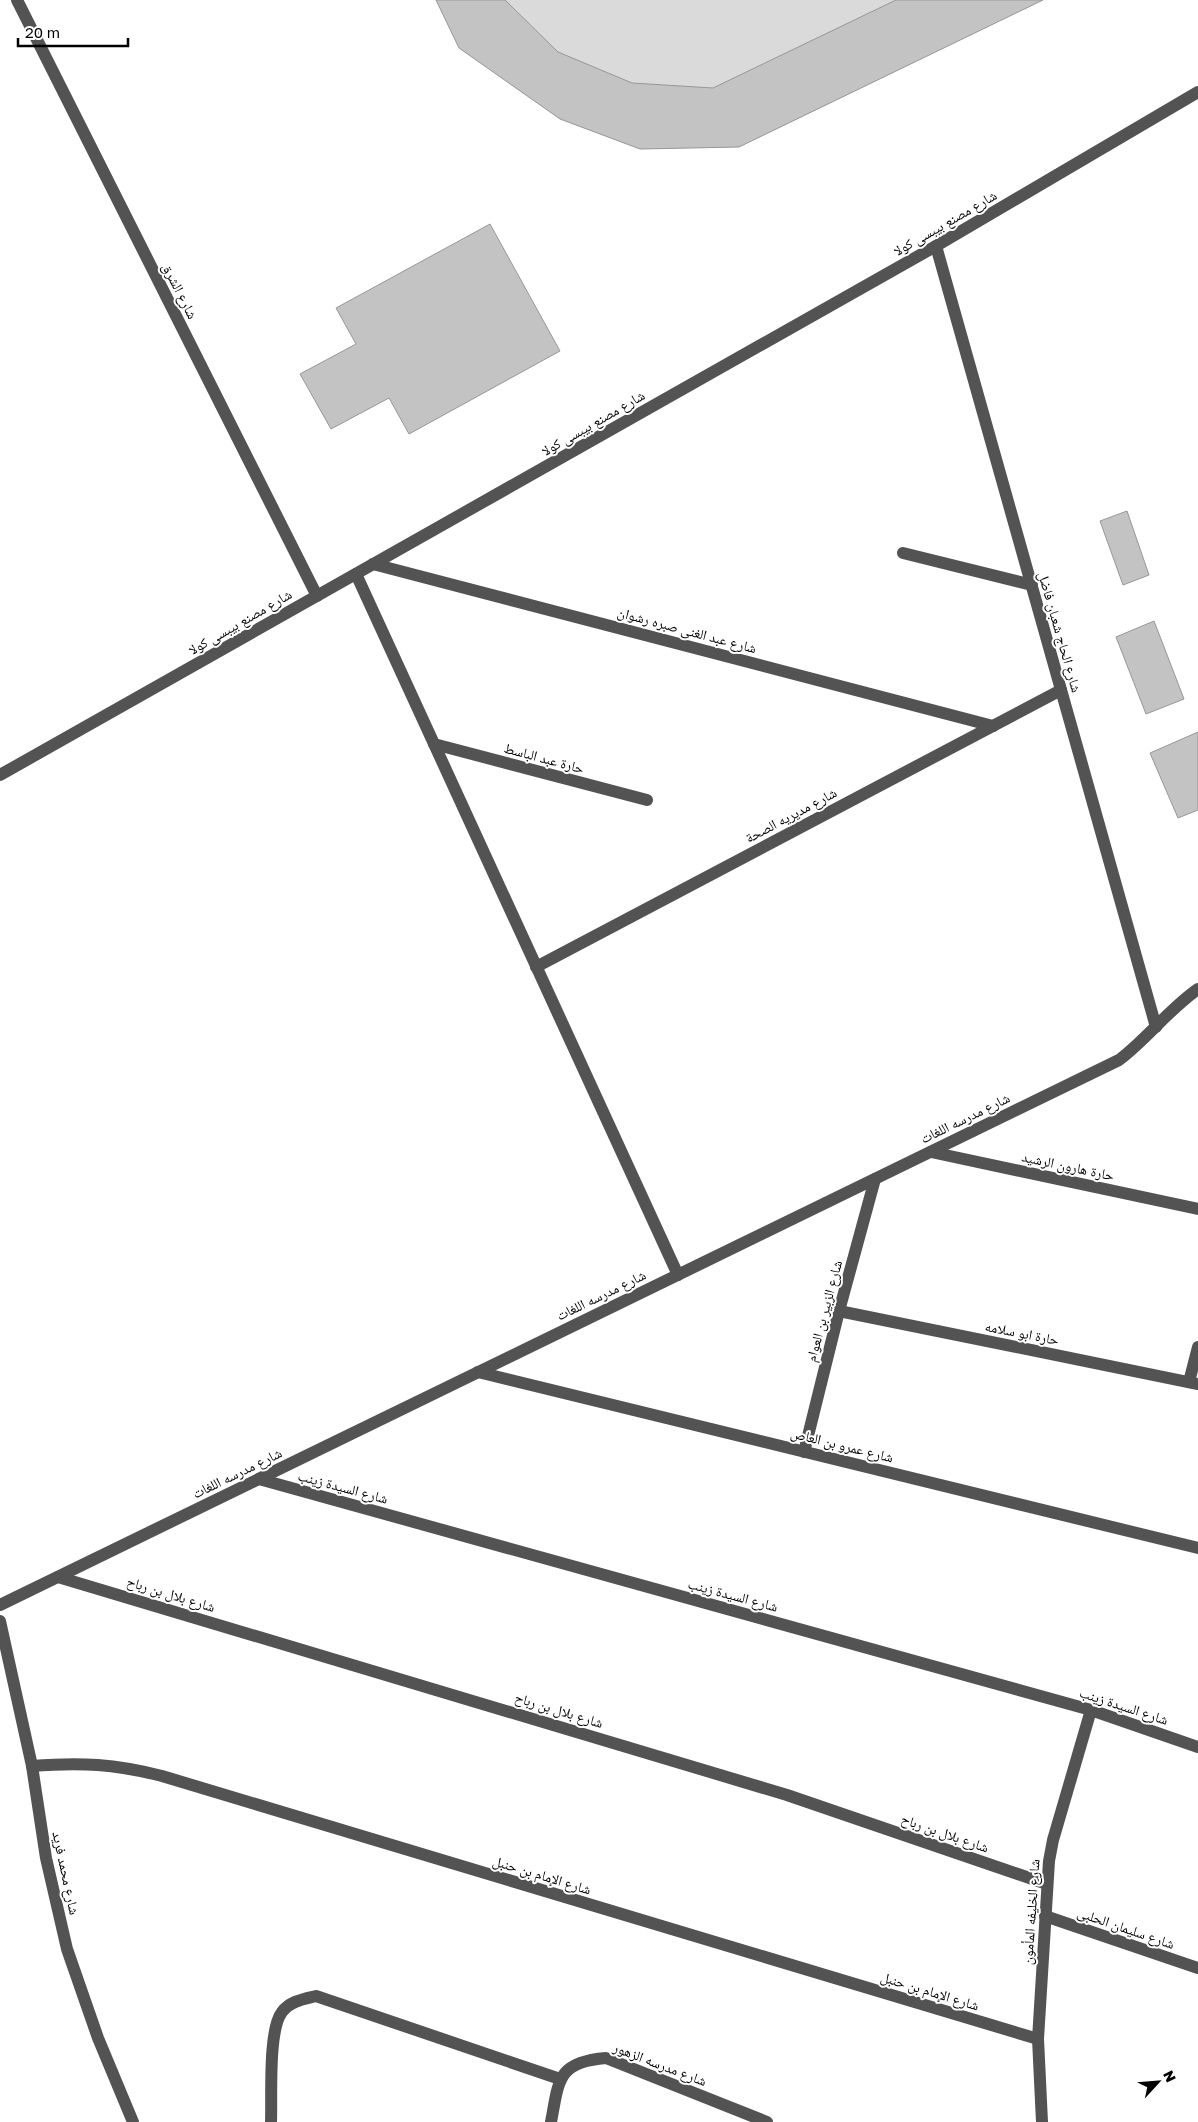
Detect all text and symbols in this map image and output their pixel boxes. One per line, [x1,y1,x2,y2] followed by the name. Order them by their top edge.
[18,15,128,47] scale bar
[25,23,60,41] text: 20 m
[890,186,1001,261] street label: شارع مصنع بيبسى كولا
[157,260,202,322] street label: شارع الشرق
[538,386,649,461] street label: شارع مصنع بيبسى كولا
[1033,570,1086,695] street label: شارع الحاج شعبان فاضل
[185,585,296,660] street label: شارع مصنع بيبسى كولا
[615,603,759,658] street label: شارع عبد الغنى صبره رشوان
[502,739,586,777] street label: حارة عبد الباسط
[742,783,840,848] street label: شارع مديريه الصحة
[917,1089,1013,1148] street label: شارع مدرسه اللغات
[1020,1147,1116,1185] street label: حارة هارون الرشيد
[802,1258,847,1364] street label: شارع الزبير بن العوام
[553,1266,649,1325] street label: شارع مدرسه اللغات
[984,1317,1061,1349] street label: حارة ابو سلامه
[789,1424,895,1467] street label: شارع عمرو بن العاص
[189,1444,285,1503] street label: شارع مدرسه اللغات
[296,1466,390,1509] street label: شارع السيدة زينب
[124,1572,217,1617] street label: شارع بلال بن رباح
[686,1574,780,1617] street label: شارع السيدة زينب
[1077,1683,1171,1730] street label: شارع السيدة زينب
[512,1688,605,1733] street label: شارع بلال بن رباح
[898,1810,991,1857] street label: شارع بلال بن رباح
[47,1830,84,1917] street label: شارع محمد فريد
[490,1852,593,1899] street label: شارع الإمام بن حنبل
[1018,1858,1045,1966] street label: شارع الخليفه المأمون
[1075,1903,1177,1954] street label: شارع سليمان الحلبى
[878,1968,981,2015] street label: شارع الإمام بن حنبل
[609,2038,709,2091] street label: شارع مدرسه الزهور
[1133,2057,1183,2107] north arrow
[1160,2068,1180,2085] text: N

